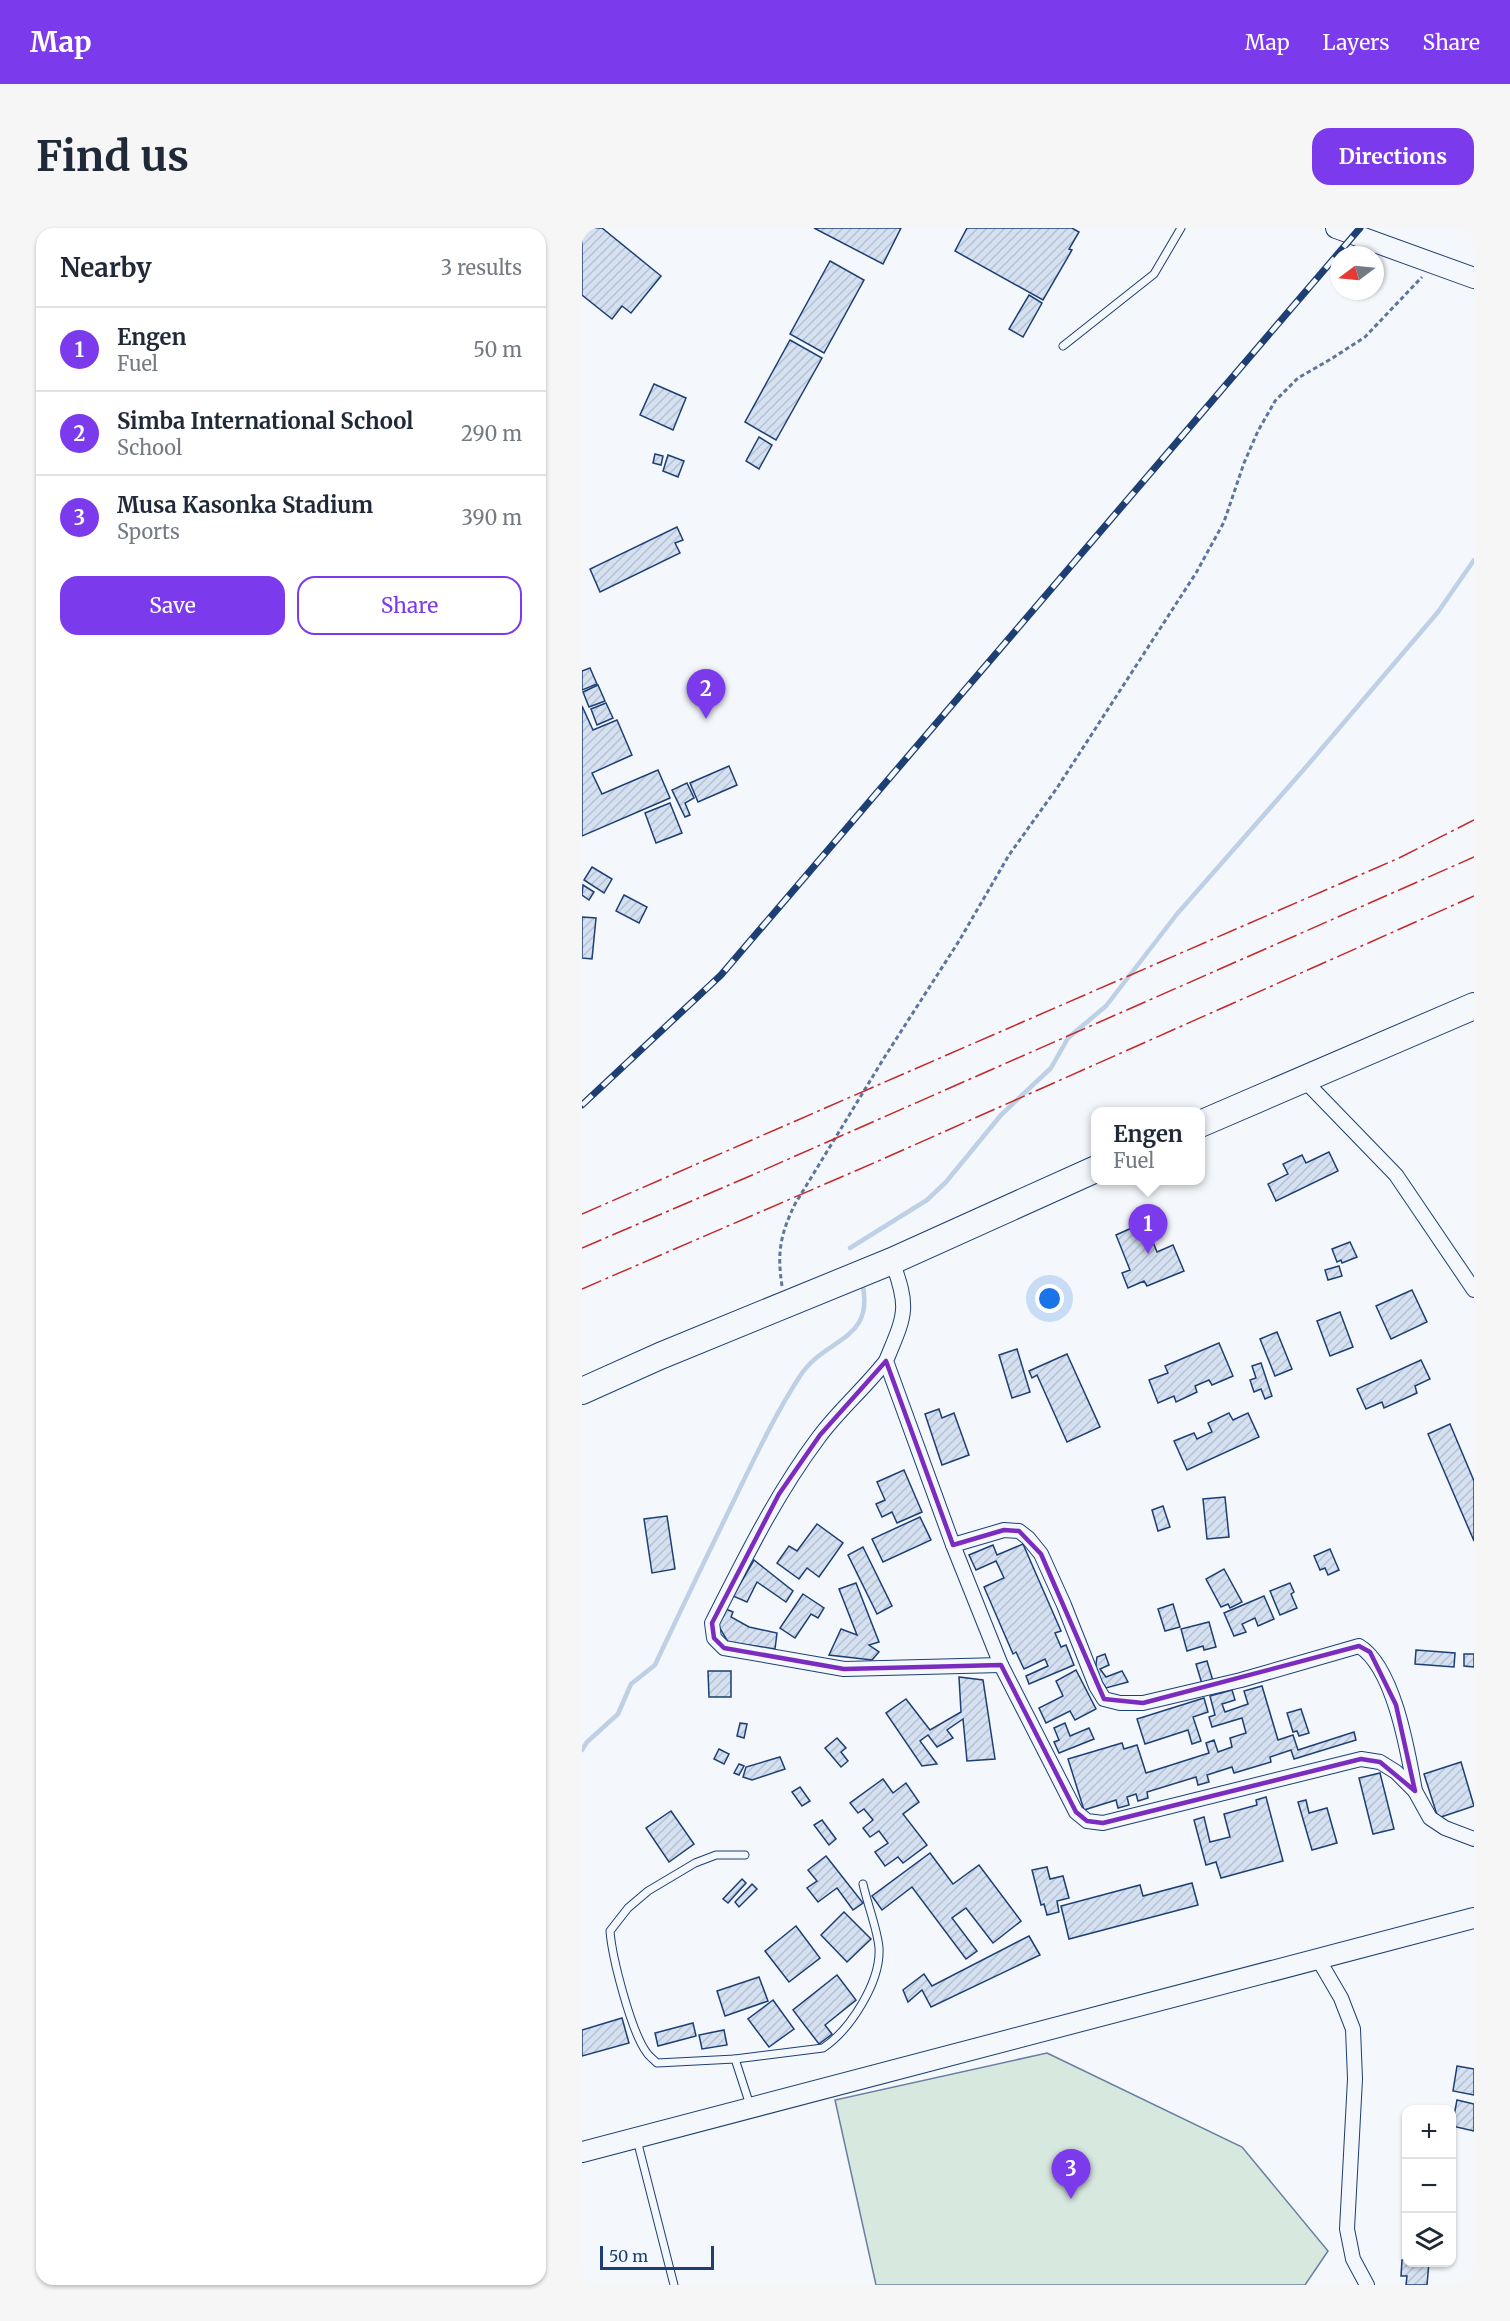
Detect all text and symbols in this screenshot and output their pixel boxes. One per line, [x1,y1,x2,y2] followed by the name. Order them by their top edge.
[30,24,92,60] text: Map
[1245,29,1290,56] text: Map
[1323,29,1390,56] text: Layers
[1423,29,1480,56] text: Share
[1312,128,1474,185] button: Directions
[36,130,189,182] text: Find us
[1330,246,1384,300] north arrow
[60,251,152,284] text: Nearby
[441,255,522,280] text: 3 results
[117,323,186,351] text: Engen
[75,337,84,362] text: 1
[473,337,522,362] text: 50 m
[117,351,158,376] text: Fuel
[117,407,413,435] text: Simba International School
[74,421,85,446] text: 2
[461,421,522,446] text: 290 m
[117,435,182,460] text: School
[117,491,373,519] text: Musa Kasonka Stadium
[74,505,85,530] text: 3
[462,505,522,530] text: 390 m
[117,519,180,544] text: Sports
[60,576,285,635] button: Save
[297,576,522,635] button: Share
[686,670,726,719] pin: 2
[1091,1107,1205,1185] popup
[1113,1120,1183,1148] text: Engen
[1113,1148,1154,1173] text: Fuel
[1128,1204,1168,1254] pin: 1
[1035,1284,1064,1313] your location
[1402,2105,1456,2267] map controls
[1402,2105,1456,2159] button: +
[1052,2150,1090,2199] pin: 3
[1402,2159,1456,2213] button: −
[1402,2213,1456,2267] button: layers
[600,2243,714,2270] scale bar
[609,2246,648,2266] text: 50 m

